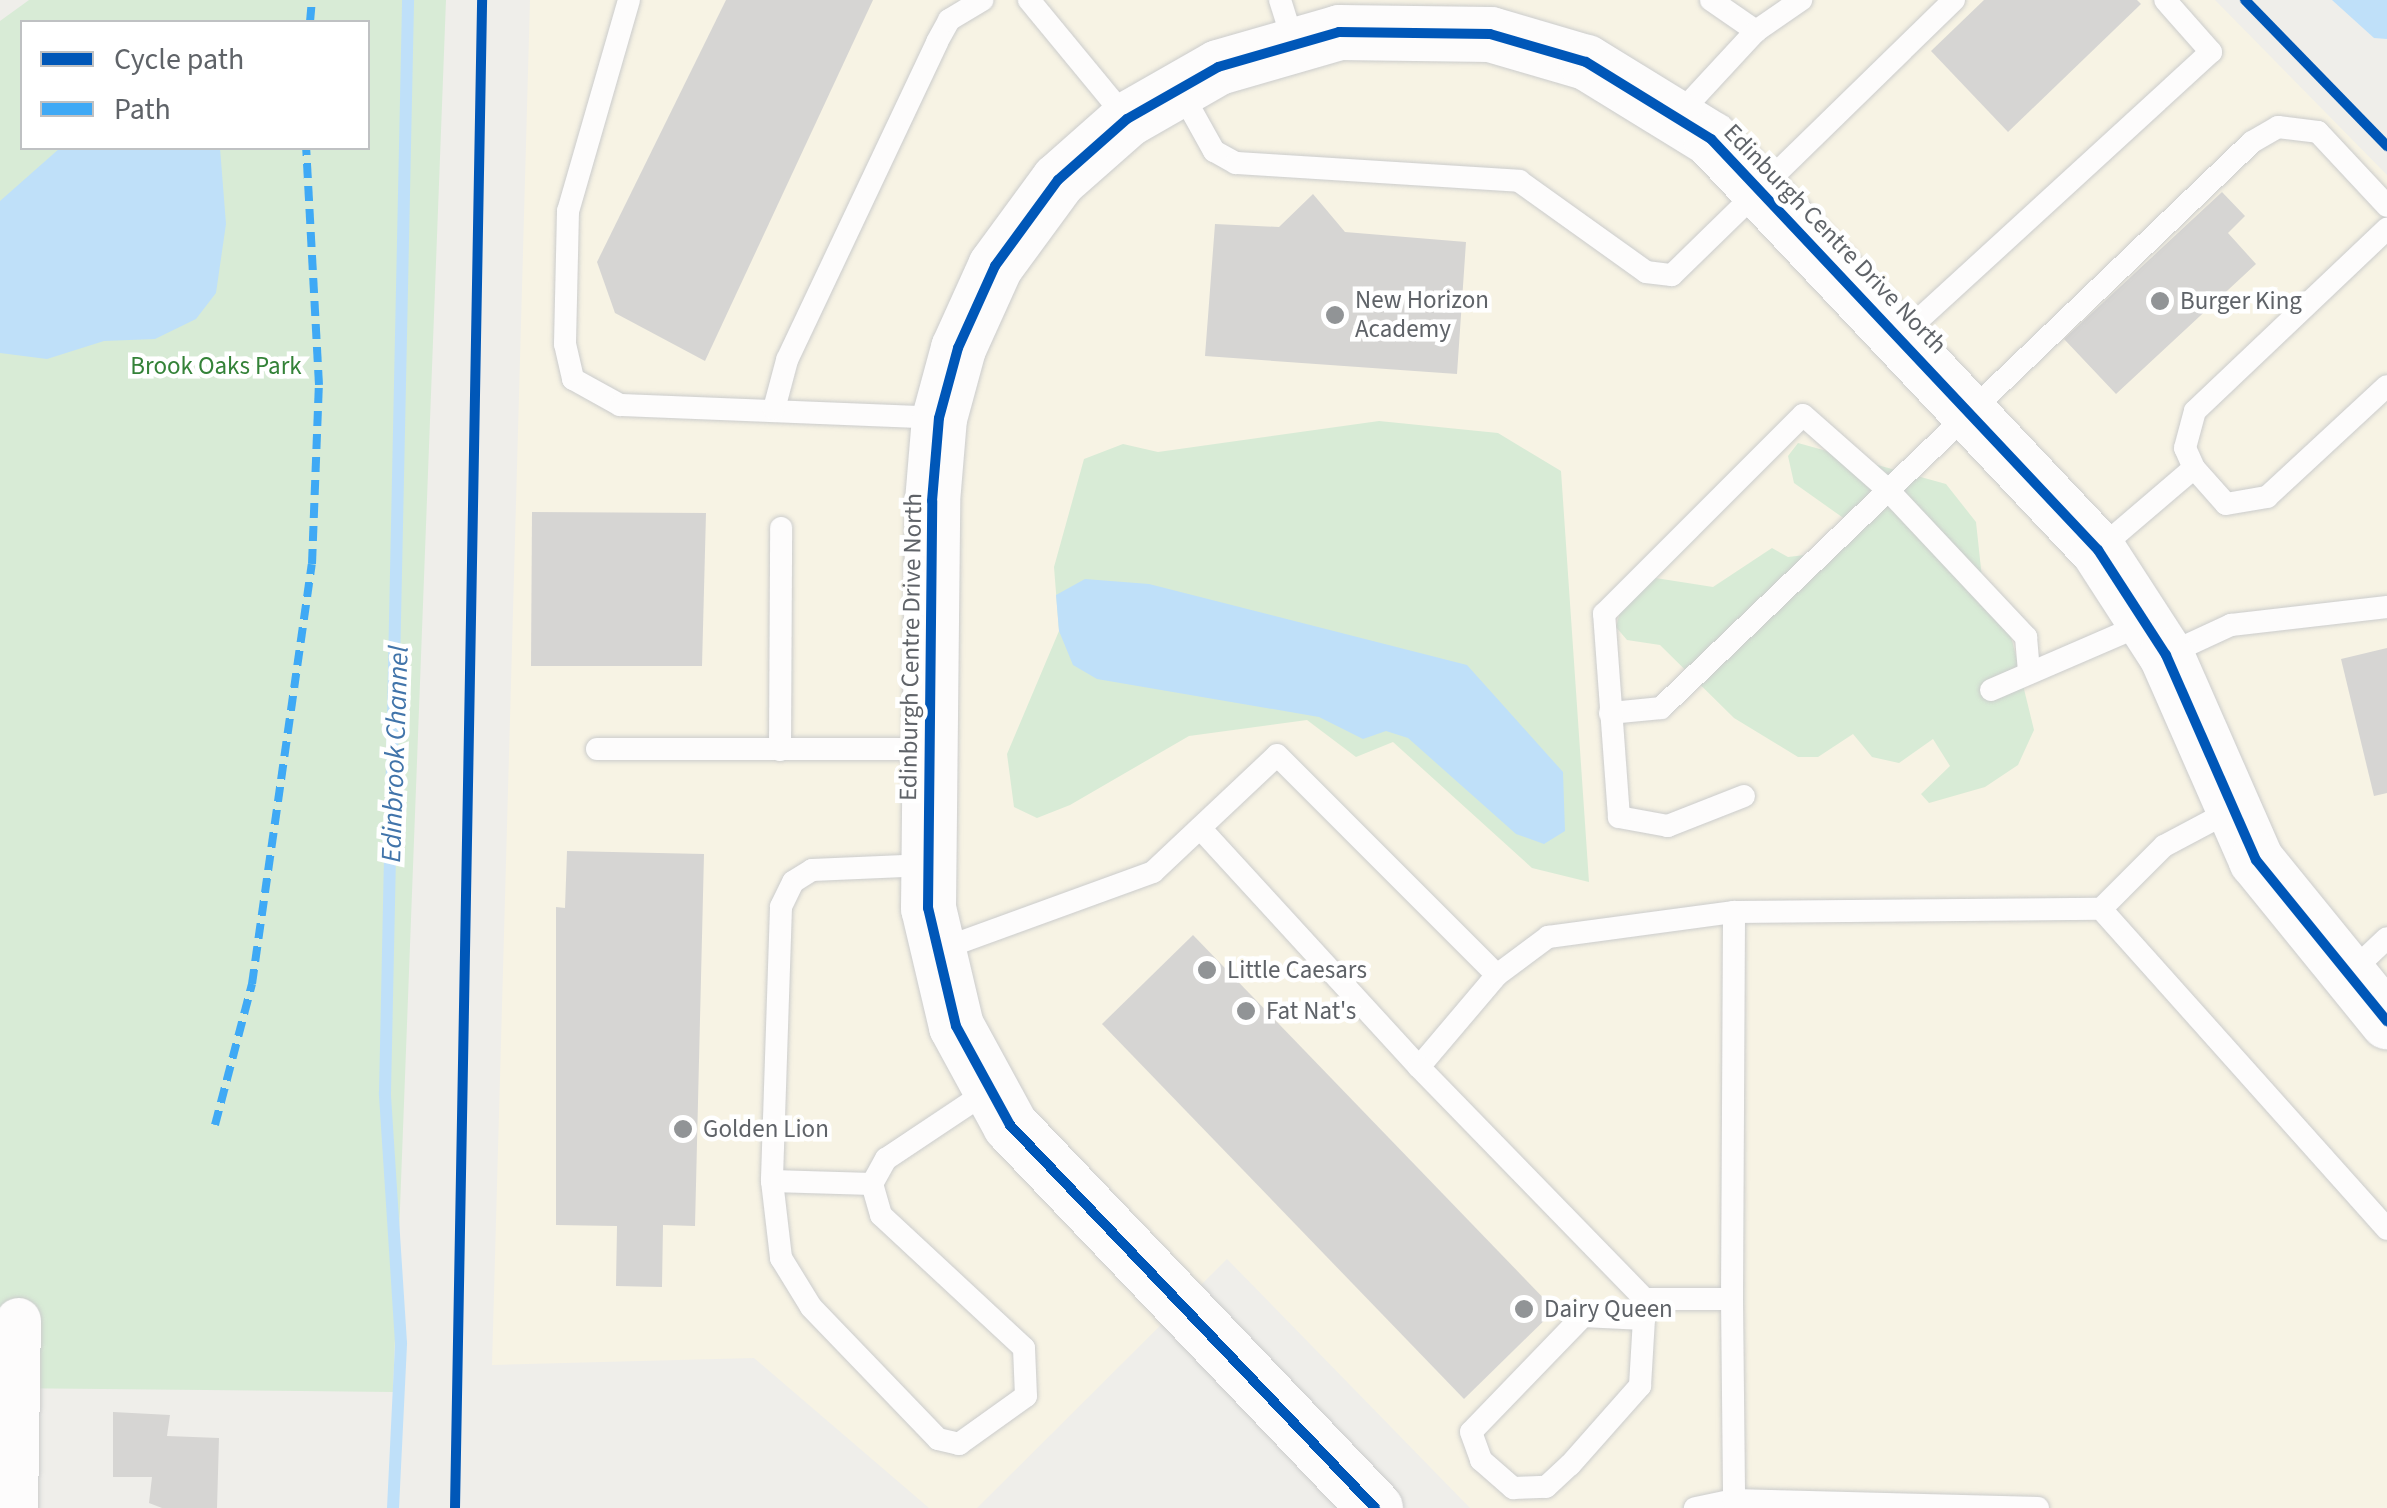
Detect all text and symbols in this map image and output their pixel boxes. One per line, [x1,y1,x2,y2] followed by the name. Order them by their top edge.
[20,20,370,150] legend
[114,38,244,81] text: Cycle path
[114,88,171,131] text: Path
[1717,118,1953,360] street label: Edinburgh Centre Drive North
[1355,286,1489,345] place label: New Horizon Academy
[2180,286,2302,316] place label: Burger King
[2149,290,2171,312] marker: Burger King
[1324,304,1346,326] marker: New Horizon Academy
[130,351,302,381] park label: Brook Oaks Park
[893,493,929,801] street label: Edinburgh Centre Drive North
[374,645,416,863] water label: Edinbrook Channel
[1227,955,1367,985] place label: Little Caesars
[1196,959,1218,981] marker: Little Caesars
[1266,996,1356,1026] place label: Fat Nat's
[1235,1000,1257,1022] marker: Fat Nat's
[703,1114,829,1144] place label: Golden Lion
[672,1118,694,1140] marker: Golden Lion
[1544,1294,1673,1324] place label: Dairy Queen
[1513,1298,1535,1320] marker: Dairy Queen

